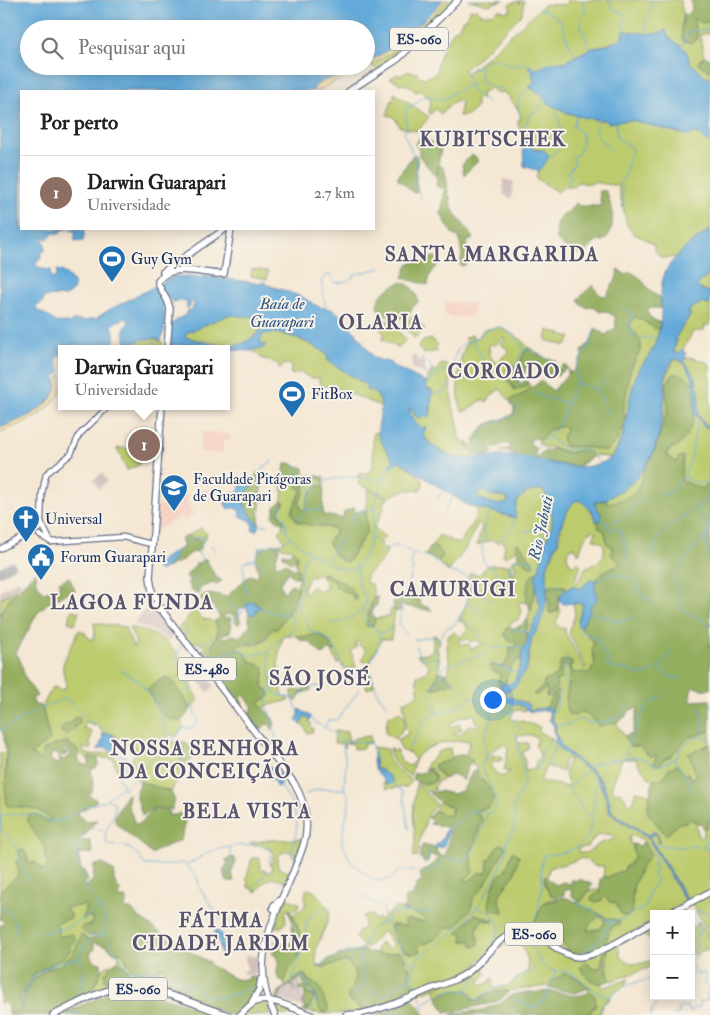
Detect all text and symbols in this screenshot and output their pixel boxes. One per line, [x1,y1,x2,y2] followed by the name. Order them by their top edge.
[20,20,375,75] search box
[390,28,448,50] road number: ES-060
[38,34,66,62] icon: search
[78,36,186,60] text: Pesquisar aqui
[40,109,118,136] text: Por perto
[420,127,567,152] district label: KUBITSCHEK
[87,171,226,195] text: Darwin Guarapari
[53,183,59,203] text: 1
[314,183,355,203] text: 2.7 km
[87,195,171,215] text: Universidade
[385,242,599,267] district label: SANTA MARGARIDA
[97,244,127,283] sports icon: Guy Gym
[131,250,192,269] place label: Guy Gym
[250,294,315,332] water label: Baía de Guarapari
[339,310,423,335] district label: OLARIA
[58,345,230,410] popup
[75,356,213,380] text: Darwin Guarapari
[448,359,560,384] district label: COROADO
[277,379,307,418] sports icon: FitBox
[75,380,158,400] text: Universidade
[311,385,353,404] place label: FitBox
[128,426,160,464] pin: 1
[193,470,311,507] place label: Faculdade Pitágoras de Guarapari
[159,473,189,512] school or university icon: Faculdade Pitágoras de Guarapari
[524,494,558,563] water label: Rio Jabuti
[11,504,41,543] church icon: Universal
[45,510,102,529] place label: Universal
[26,542,56,581] public building icon: Forum Guarapari
[60,548,166,568] place label: Forum Guarapari
[390,577,516,602] district label: CAMURUGI
[50,590,214,615] district label: LAGOA FUNDA
[178,658,236,681] road number: ES-480
[269,665,371,691] district label: SÃO JOSÉ
[480,687,506,713] your location
[110,736,299,784] district label: NOSSA SENHORA DA CONCEIÇÃO
[182,799,312,824] district label: BELA VISTA
[132,907,310,956] district label: FÁTIMA CIDADE JARDIM
[650,910,695,1000] map controls
[650,910,695,955] button: +
[505,922,563,946] road number: ES-060
[650,955,695,1000] button: −
[109,978,167,1001] road number: ES-060

